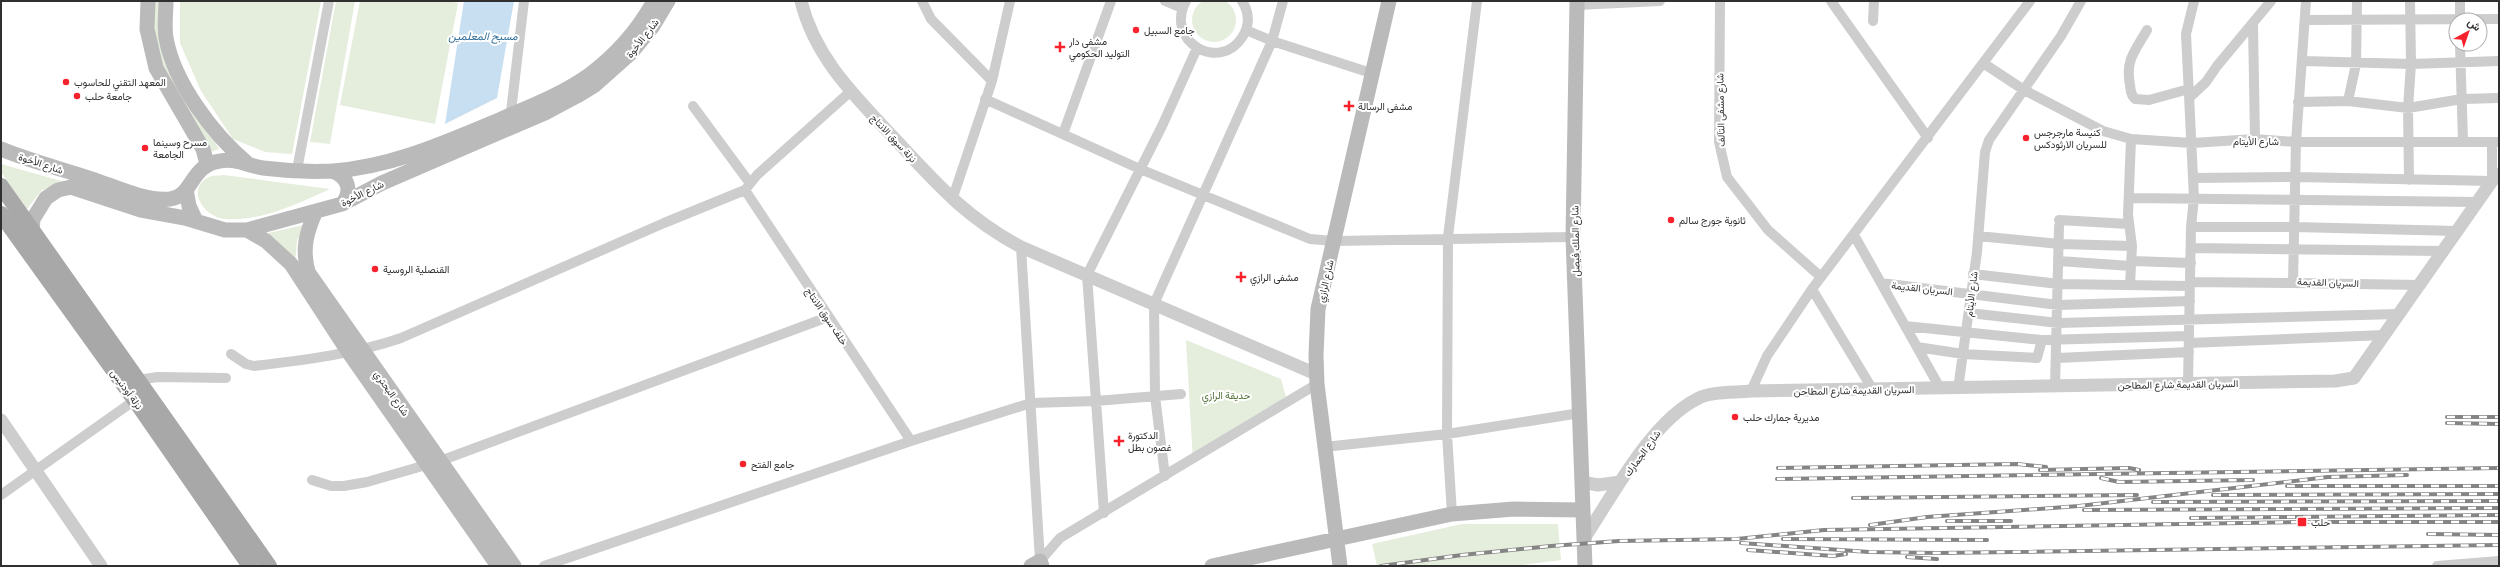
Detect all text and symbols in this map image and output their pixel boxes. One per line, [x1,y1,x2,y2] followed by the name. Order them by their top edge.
[2448,12,2488,52] north arrow
[2464,14,2485,35] text: ش
[622,15,663,61] street label: شارع الأخوة
[1144,23,1195,38] place label: جامع السبيل
[1131,25,1141,35] marker: جامع السبيل
[448,28,518,44] water label: مسبح المعلمين
[1068,34,1130,62] place label: مشفى دار التوليد الحكومي
[1054,41,1066,53] marker: مشفى دار التوليد الحكومي
[1712,73,1729,147] street label: شارع مشفى التآلف
[74,75,166,91] place label: المعهد التقني للحاسوب
[61,77,71,87] marker: المعهد التقني للحاسوب
[85,89,132,104] place label: جامعة حلب
[72,91,82,101] marker: جامعة حلب
[1358,99,1412,114] place label: مشفى الرسالة
[1343,100,1355,112] marker: مشفى الرسالة
[867,111,920,166] street label: نزلة سوق الانتاج
[2034,125,2107,152] place label: كنيسة مارجرجس للسريان الارثودكس
[2021,133,2031,143] marker: كنيسة مارجرجس للسريان الارثودكس
[2233,134,2279,149] street label: شارع الأيتام
[153,135,207,162] place label: مسرح وسينما الجامعة
[140,143,150,153] marker: مسرح وسينما الجامعة
[17,149,65,178] street label: شارع الأخوة
[338,177,386,210] street label: شارع الأخوة
[1567,205,1584,277] street label: شارع الملك فيصل
[1679,213,1746,228] place label: ثانوية جورج سالم
[1666,215,1676,225] marker: ثانوية جورج سالم
[1313,258,1339,304] street label: شارع الرازي
[383,262,449,277] place label: القنصلية الروسية
[370,264,380,274] marker: القنصلية الروسية
[1250,270,1299,286] place label: مشفى الرازي
[1961,270,1982,318] street label: شارع الأيتام
[1235,271,1247,283] marker: مشفى الرازي
[2297,274,2359,291] street label: السريان القديمة
[1890,278,1953,299] street label: السريان القديمة
[802,284,852,348] street label: خلف سوق الانتاج
[107,366,146,413] street label: نزلة أودنيس
[370,368,413,420] street label: شارع البحتري
[2118,376,2238,393] street label: السريان القديمة شارع المطاحن
[1794,382,1914,399] street label: السريان القديمة شارع المطاحن
[1202,388,1251,404] park label: حديقة الرازي
[1743,410,1819,425] place label: مديرية جمارك حلب
[1730,412,1740,422] marker: مديرية جمارك حلب
[1620,427,1664,480] street label: شارع الجمارك
[1128,428,1172,455] place label: الدكتورة غصون بطل
[1113,435,1125,447] marker: الدكتورة غصون بطل
[751,457,795,472] place label: جامع الفتح
[738,459,748,469] marker: جامع الفتح
[2311,515,2330,530] place label: حلب
[2296,516,2308,528] marker: حلب

